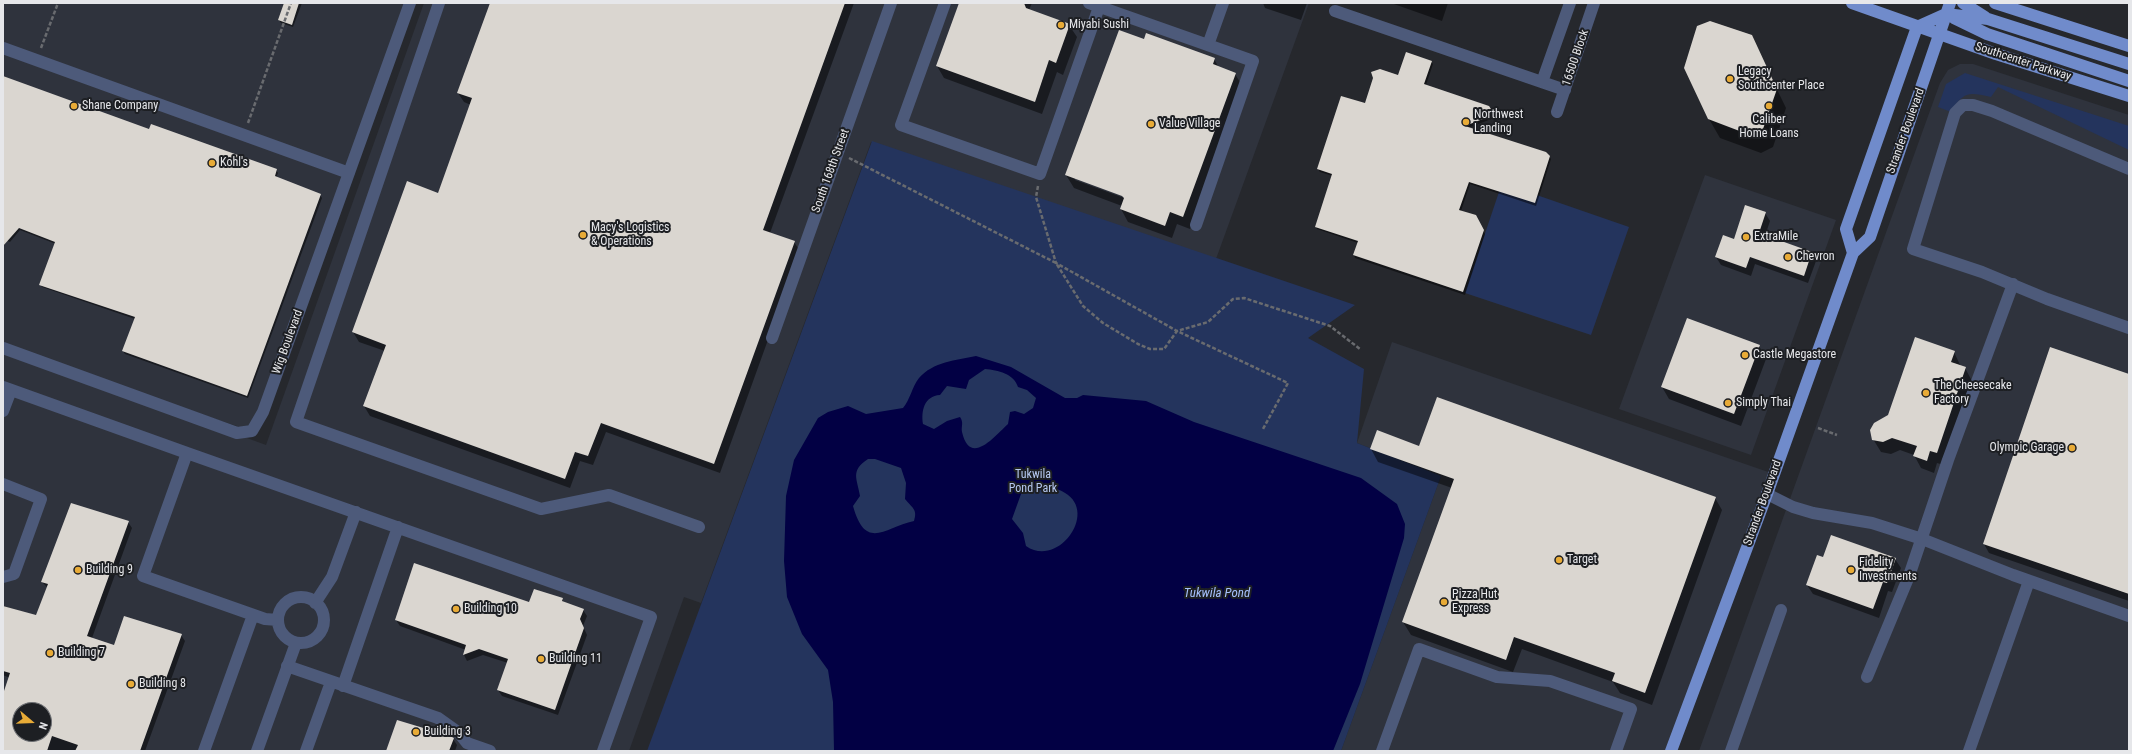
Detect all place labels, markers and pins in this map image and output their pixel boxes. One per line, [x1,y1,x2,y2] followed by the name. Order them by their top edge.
[1069,18,1129,32] place label: Miyabi Sushi
[1056,20,1066,30] marker: Miyabi Sushi
[1738,65,1824,93] place label: Legacy Southcenter Place
[1725,74,1735,84] marker: Legacy Southcenter Place
[82,99,158,113] place label: Shane Company
[69,101,79,111] marker: Shane Company
[1764,101,1774,111] marker: Caliber Home Loans
[1474,108,1523,136] place label: Northwest Landing
[1739,113,1799,141] place label: Caliber Home Loans
[1159,117,1220,131] place label: Value Village
[1461,117,1471,127] marker: Northwest Landing
[1146,119,1156,129] marker: Value Village
[220,156,248,170] place label: Kohl's
[207,158,217,168] marker: Kohl's
[591,221,669,249] place label: Macy's Logistics & Operations
[578,230,588,240] marker: Macy's Logistics & Operations
[1754,230,1798,244] place label: ExtraMile
[1741,232,1751,242] marker: ExtraMile
[1796,250,1835,264] place label: Chevron
[1783,252,1793,262] marker: Chevron
[1753,348,1836,362] place label: Castle Megastore
[1740,350,1750,360] marker: Castle Megastore
[1934,379,2012,407] place label: The Cheesecake Factory
[1921,388,1931,398] marker: The Cheesecake Factory
[1736,396,1791,410] place label: Simply Thai
[1723,398,1733,408] marker: Simply Thai
[1989,441,2064,455] place label: Olympic Garage
[2067,443,2077,453] marker: Olympic Garage
[1567,553,1597,567] place label: Target
[1554,555,1564,565] marker: Target
[1859,556,1917,584] place label: Fidelity Investments
[86,563,133,577] place label: Building 9
[73,565,83,575] marker: Building 9
[1846,565,1856,575] marker: Fidelity Investments
[1452,588,1497,616] place label: Pizza Hut Express
[1439,597,1449,607] marker: Pizza Hut Express
[464,602,517,616] place label: Building 10
[451,604,461,614] marker: Building 10
[58,646,105,660] place label: Building 7
[45,648,55,658] marker: Building 7
[549,652,602,666] place label: Building 11
[536,654,546,664] marker: Building 11
[139,677,186,691] place label: Building 8
[126,679,136,689] marker: Building 8
[424,725,471,739] place label: Building 3
[411,727,421,737] marker: Building 3

